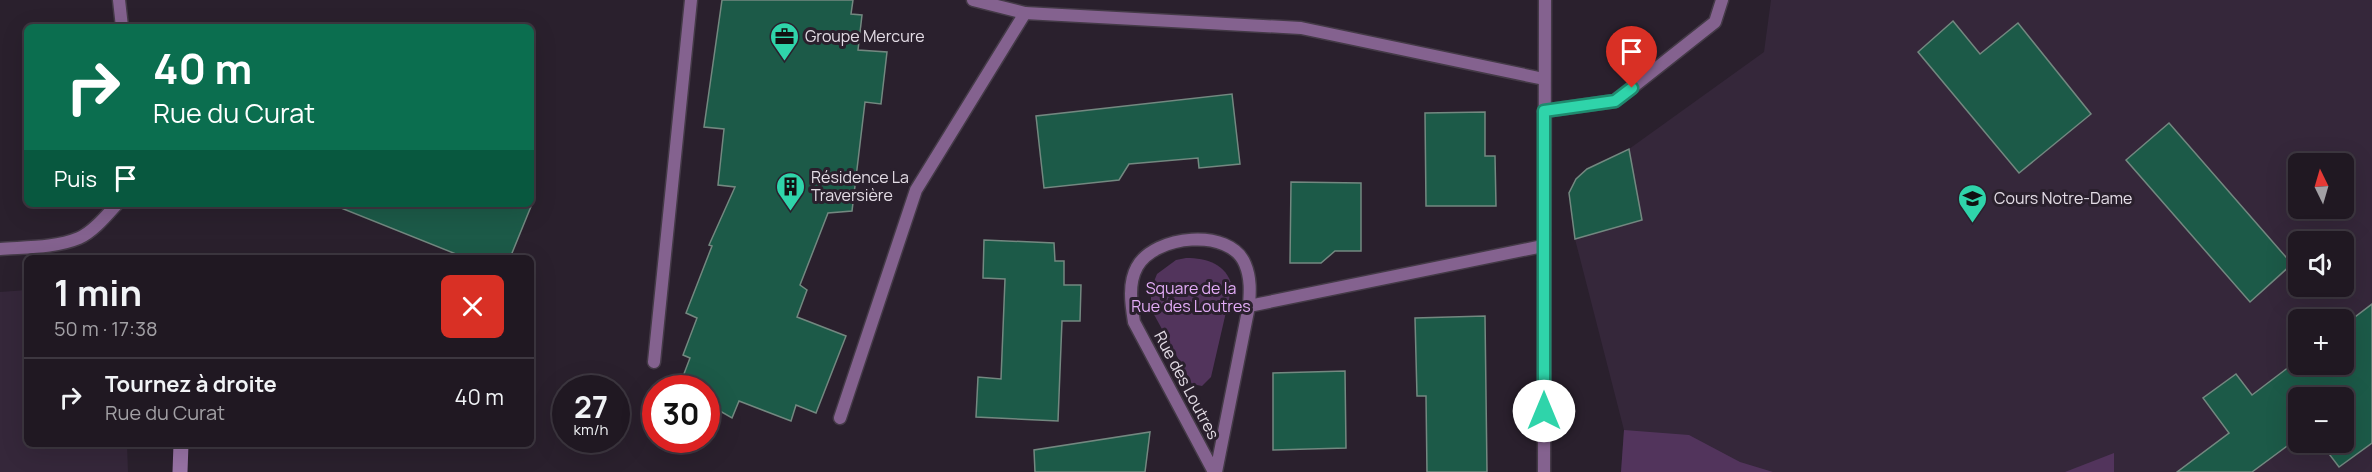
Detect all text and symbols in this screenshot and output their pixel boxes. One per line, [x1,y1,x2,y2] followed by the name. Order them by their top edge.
[768,20,800,62] office icon: Groupe Mercure
[805,25,925,47] place label: Groupe Mercure
[1606,26,1657,88] pin
[1615,35,1648,68] icon: arrive
[153,39,252,97] text: 40 m
[54,48,132,126] icon: right
[153,94,315,131] text: Rue du Curat
[2288,153,2354,219] north arrow
[2288,153,2354,453] map controls
[109,162,142,195] icon: arrive
[54,164,97,194] text: Puis
[811,166,909,206] place label: Résidence La Traversière
[774,170,806,212] building icon: Résidence La Traversière
[1957,182,1989,224] school or university icon: Cours Notre-Dame
[1994,187,2132,209] place label: Cours Notre-Dame
[2288,231,2354,297] button: sound
[54,268,142,317] text: 1 min
[441,275,504,338] button: close
[1131,277,1251,317] park label: Square de la Rue des Loutres
[2288,309,2354,375] button: +
[54,315,158,342] text: 50 m · 17:38
[1149,327,1225,443] street label: Rue des Loutres
[105,369,277,399] text: Tournez à droite
[642,375,720,453] speed limit sign: 30
[1512,379,1576,443] position arrow
[54,381,87,414] icon: right
[455,382,504,412] text: 40 m
[574,386,608,427] text: 27
[2288,387,2354,453] button: −
[105,399,225,426] text: Rue du Curat
[574,419,608,440] text: km/h

